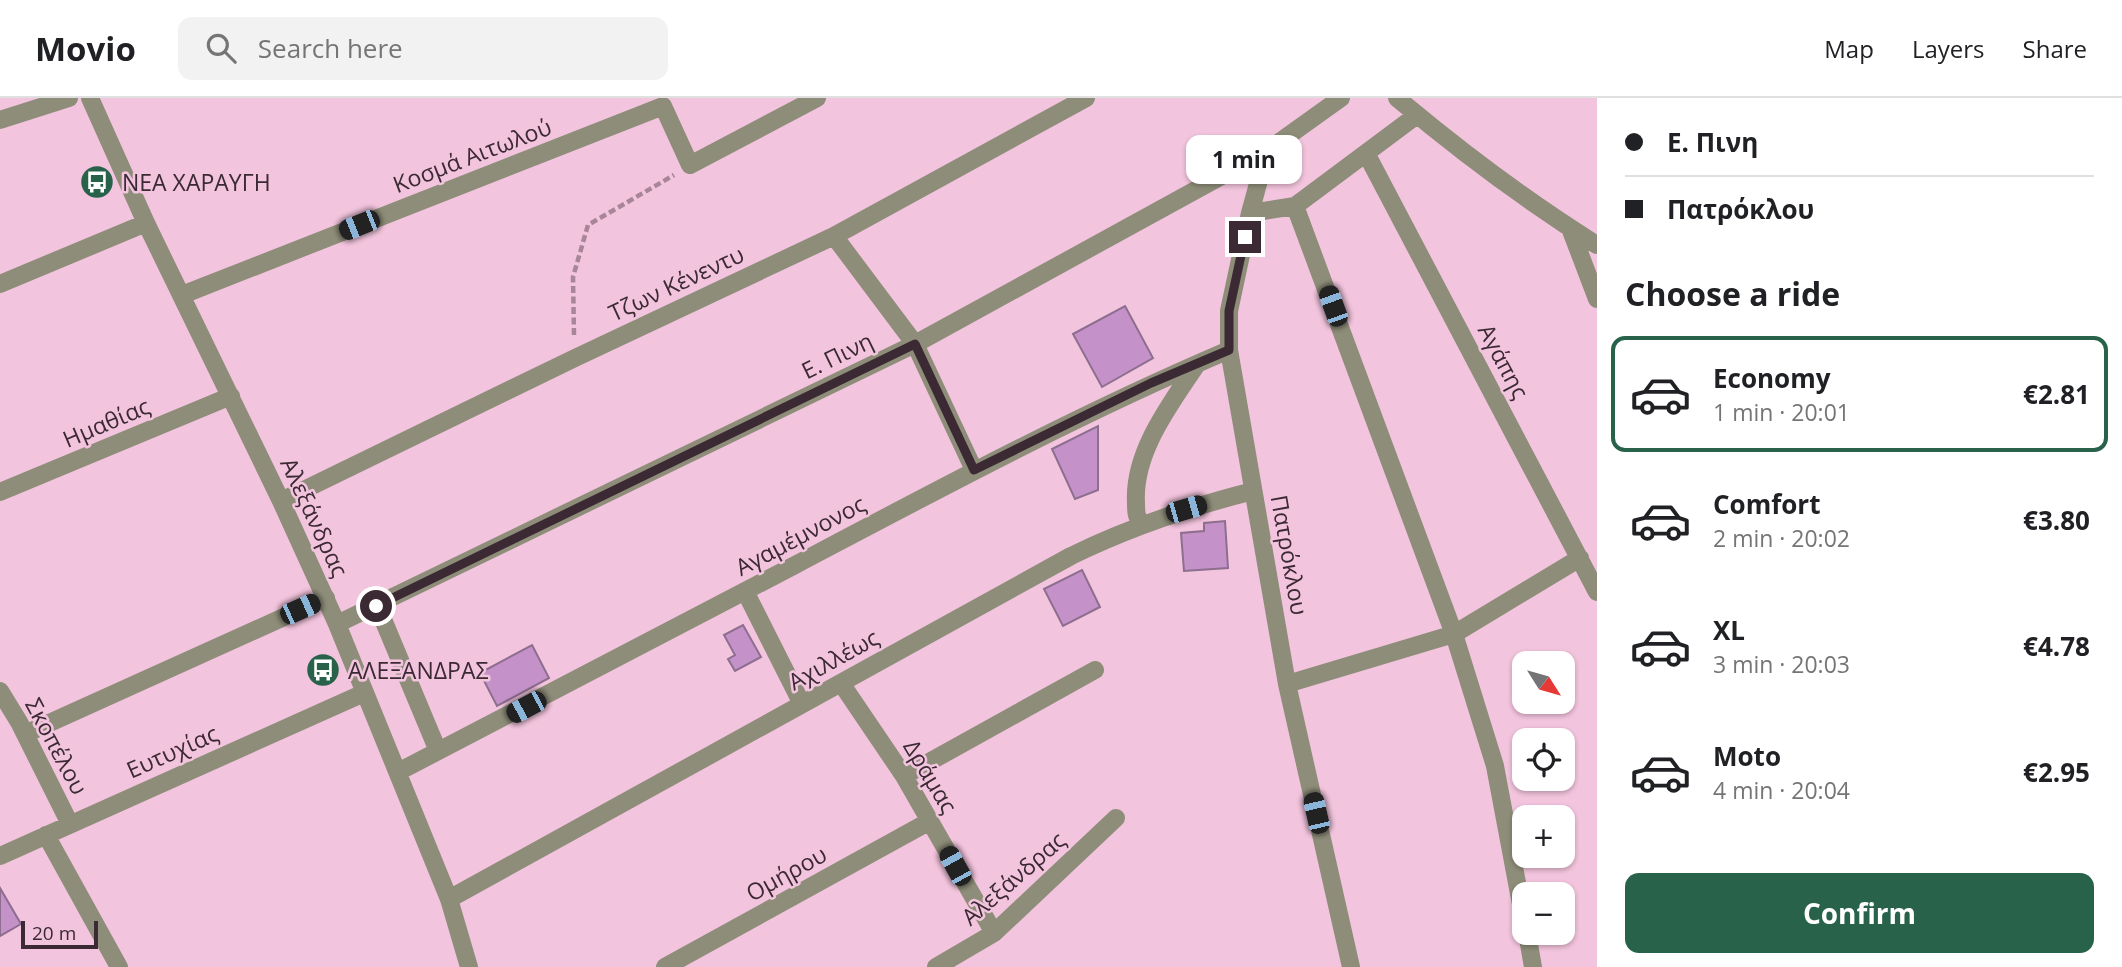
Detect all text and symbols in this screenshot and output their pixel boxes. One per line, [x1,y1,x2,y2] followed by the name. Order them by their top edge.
[178,17,668,80] search box
[35,26,136,71] text: Movio
[202,29,240,67] icon: search
[258,30,403,66] text: Search here
[1824,32,1874,65] text: Map
[1912,32,1985,65] text: Layers
[2023,32,2087,65] text: Share
[388,110,556,200] street label: Κοσμά Αιτωλού
[1667,124,1758,160] text: Ε. Πινη
[1187,136,1303,184] callout: 1 min
[1212,143,1276,175] text: 1 min
[78,163,116,201] bus stop icon: ΝΕΑ ΧΑΡΑΥΓΗ
[122,166,271,198] place label: ΝΕΑ ΧΑΡΑΥΓΗ
[1667,191,1814,227] text: Πατρόκλου
[336,207,383,243] car
[1229,221,1261,253] route end
[603,238,749,328] street label: Τζων Κένεντυ
[1625,272,1840,315] text: Choose a ride
[1316,283,1351,329] car
[1471,318,1537,404] street label: Αγάπης
[796,324,878,386] street label: Ε. Πινη
[1713,360,1831,396] text: Economy
[1629,363,1692,426] icon: car
[2023,376,2090,412] text: €2.81
[58,389,154,455] street label: Ημαθίας
[1713,396,1850,428] text: 1 min · 20:01
[273,452,357,582] street label: Αλεξάνδρας
[1713,486,1820,522] text: Comfort
[729,487,871,583] street label: Αγαμέμνονος
[1629,489,1692,552] icon: car
[1264,492,1316,618] street label: Πατρόκλου
[1163,493,1210,525] car
[2023,502,2090,538] text: €3.80
[1713,522,1850,554] text: 2 min · 20:02
[360,590,392,622] route start
[277,591,324,627] car
[1713,612,1745,648] text: XL
[1629,615,1692,678] icon: car
[782,621,884,697] street label: Αχιλλέως
[2023,628,2090,664] text: €4.78
[1713,648,1850,680] text: 3 min · 20:03
[304,651,342,689] bus stop icon: ΑΛΕΞΑΝΔΡΑΣ
[1512,651,1575,714] north arrow
[1512,651,1575,945] map controls
[348,654,488,686] place label: ΑΛΕΞΑΝΔΡΑΣ
[503,688,550,726] car
[18,692,96,800] street label: Σκοπέλου
[121,717,223,785] street label: Ευτυχίας
[1512,728,1575,791] button: locate
[897,733,965,819] street label: Δράμας
[1713,738,1781,774] text: Moto
[1629,741,1692,804] icon: car
[2023,754,2090,790] text: €2.95
[1713,774,1850,806] text: 4 min · 20:04
[1302,790,1331,836] car
[1512,805,1575,868] button: +
[954,824,1072,932] street label: Αλεξάνδρας
[740,838,832,908] street label: Ομήρου
[936,843,975,889] car
[1625,873,2094,953] button: Confirm
[1512,882,1575,945] button: −
[21,918,98,950] scale bar
[32,920,76,946] text: 20 m

